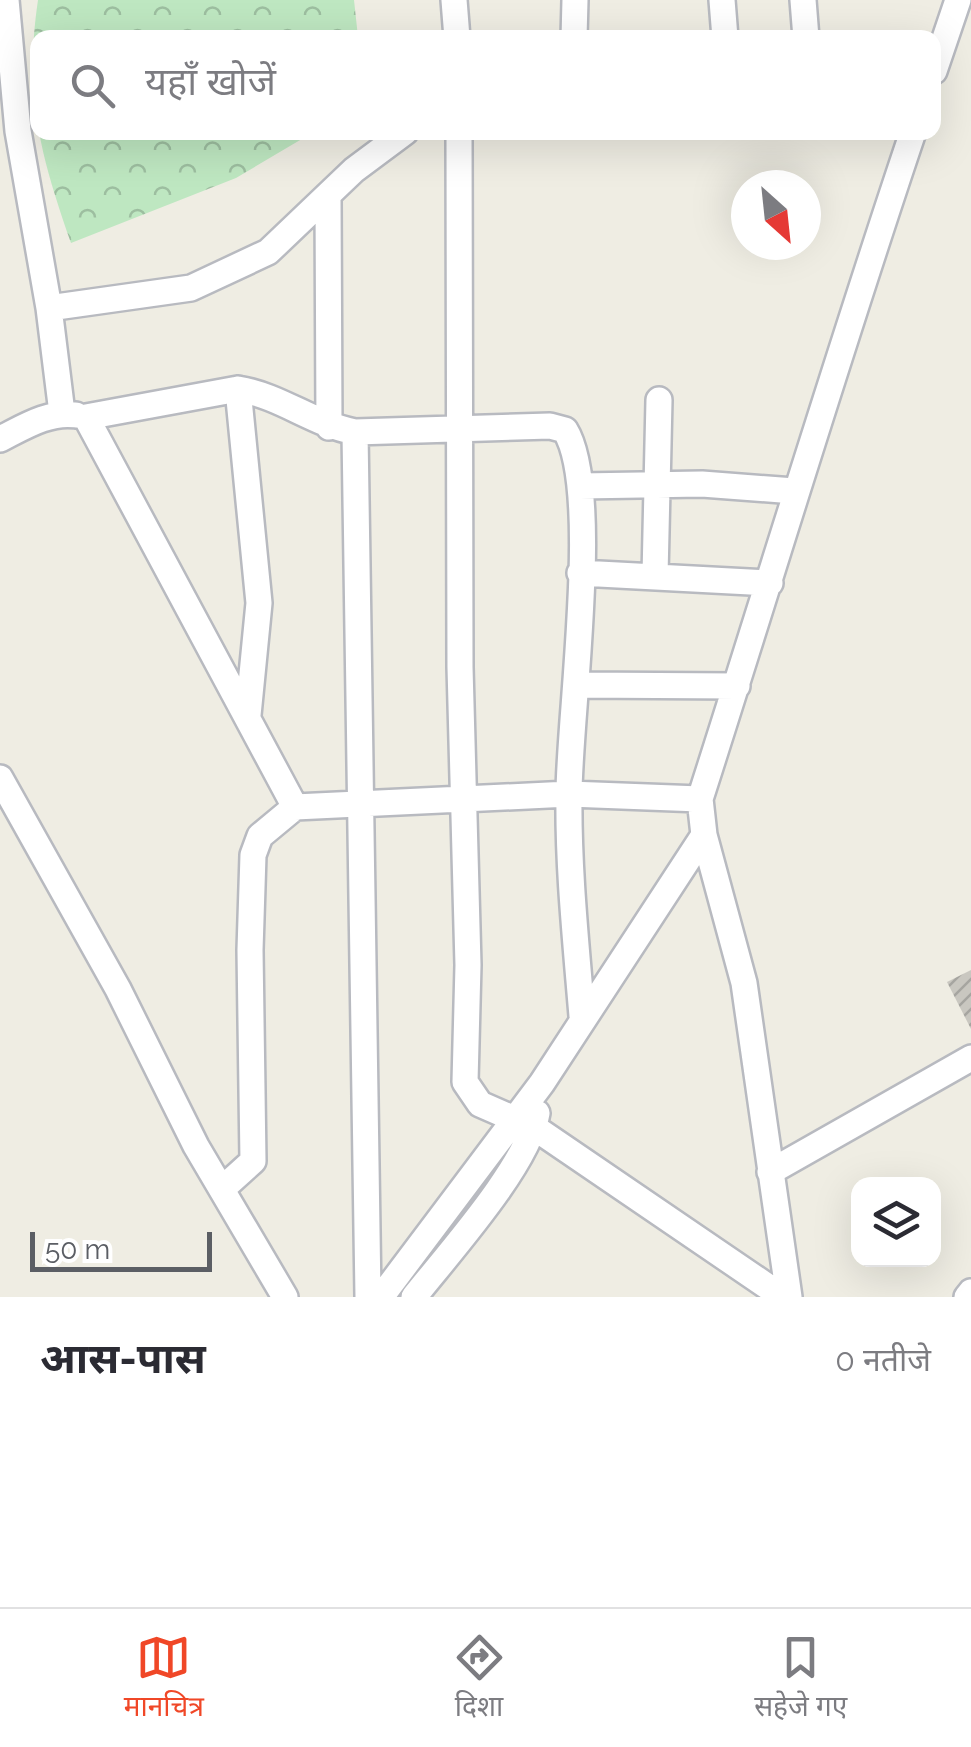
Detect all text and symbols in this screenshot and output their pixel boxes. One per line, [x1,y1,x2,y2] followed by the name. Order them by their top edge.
[30,30,941,140] search box
[65,58,120,113] icon: search
[145,59,276,104] text: यहाँ खोजें
[731,170,821,260] north arrow
[851,1177,941,1267] map controls
[851,1177,941,1267] button: layers
[30,1227,212,1272] scale bar
[45,1233,110,1266] text: 50 m
[40,1334,206,1383] text: आस-पास
[835,1341,931,1378] text: 0 नतीजे
[124,1630,204,1727] tab: मानचित्र
[452,1630,507,1727] tab: दिशा
[754,1630,847,1727] tab: सहेजे गए

